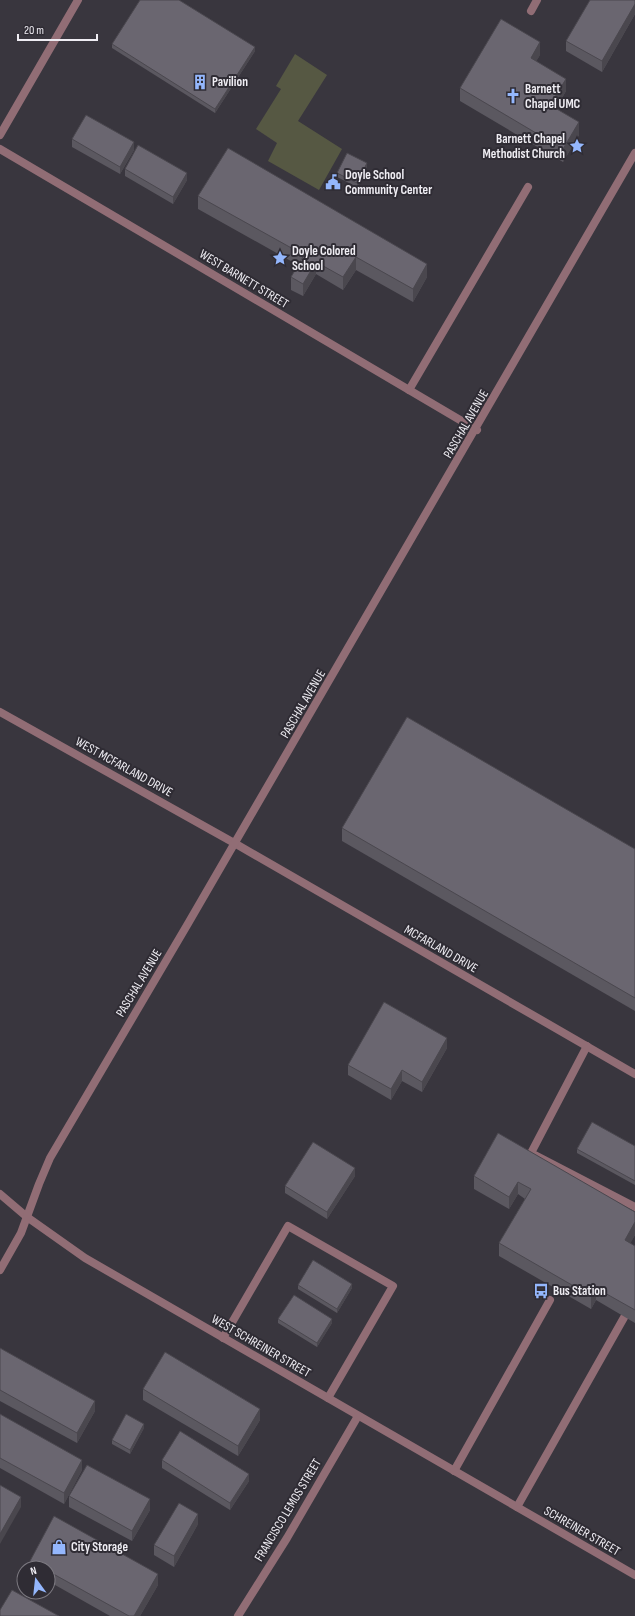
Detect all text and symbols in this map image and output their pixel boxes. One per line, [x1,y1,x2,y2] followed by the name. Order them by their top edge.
[18,16,97,42] scale bar
[24,23,44,38] text: 20 m
[191,73,209,91] building icon: Pavilion
[212,74,248,90] place label: Pavilion
[525,81,581,112] place label: Barnett Chapel UMC
[504,87,522,105] church icon: Barnett Chapel UMC
[483,131,565,162] place label: Barnett Chapel Methodist Church
[568,137,586,155] place icon: Barnett Chapel Methodist Church
[345,167,432,198] place label: Doyle School Community Center
[324,173,342,191] public building icon: Doyle School Community Center
[292,243,356,274] place label: Doyle Colored School
[196,246,292,312] street label: WEST BARNETT STREET
[271,249,289,267] place icon: Doyle Colored School
[440,387,492,461] street label: PASCHAL AVENUE
[277,667,329,741] street label: PASCHAL AVENUE
[72,734,176,800] street label: WEST MCFARLAND DRIVE
[401,922,481,976] street label: MCFARLAND DRIVE
[112,946,166,1020] street label: PASCHAL AVENUE
[532,1282,550,1300] bus stop icon: Bus Station
[553,1283,606,1299] place label: Bus Station
[209,1311,313,1381] street label: WEST SCHREINER STREET
[251,1456,325,1564] street label: FRANCISCO LEMOS STREET
[541,1503,623,1559] street label: SCHREINER STREET
[50,1538,68,1556] shop icon: City Storage
[71,1539,128,1555] place label: City Storage
[16,1560,56,1600] north arrow
[29,1564,38,1578] text: N

